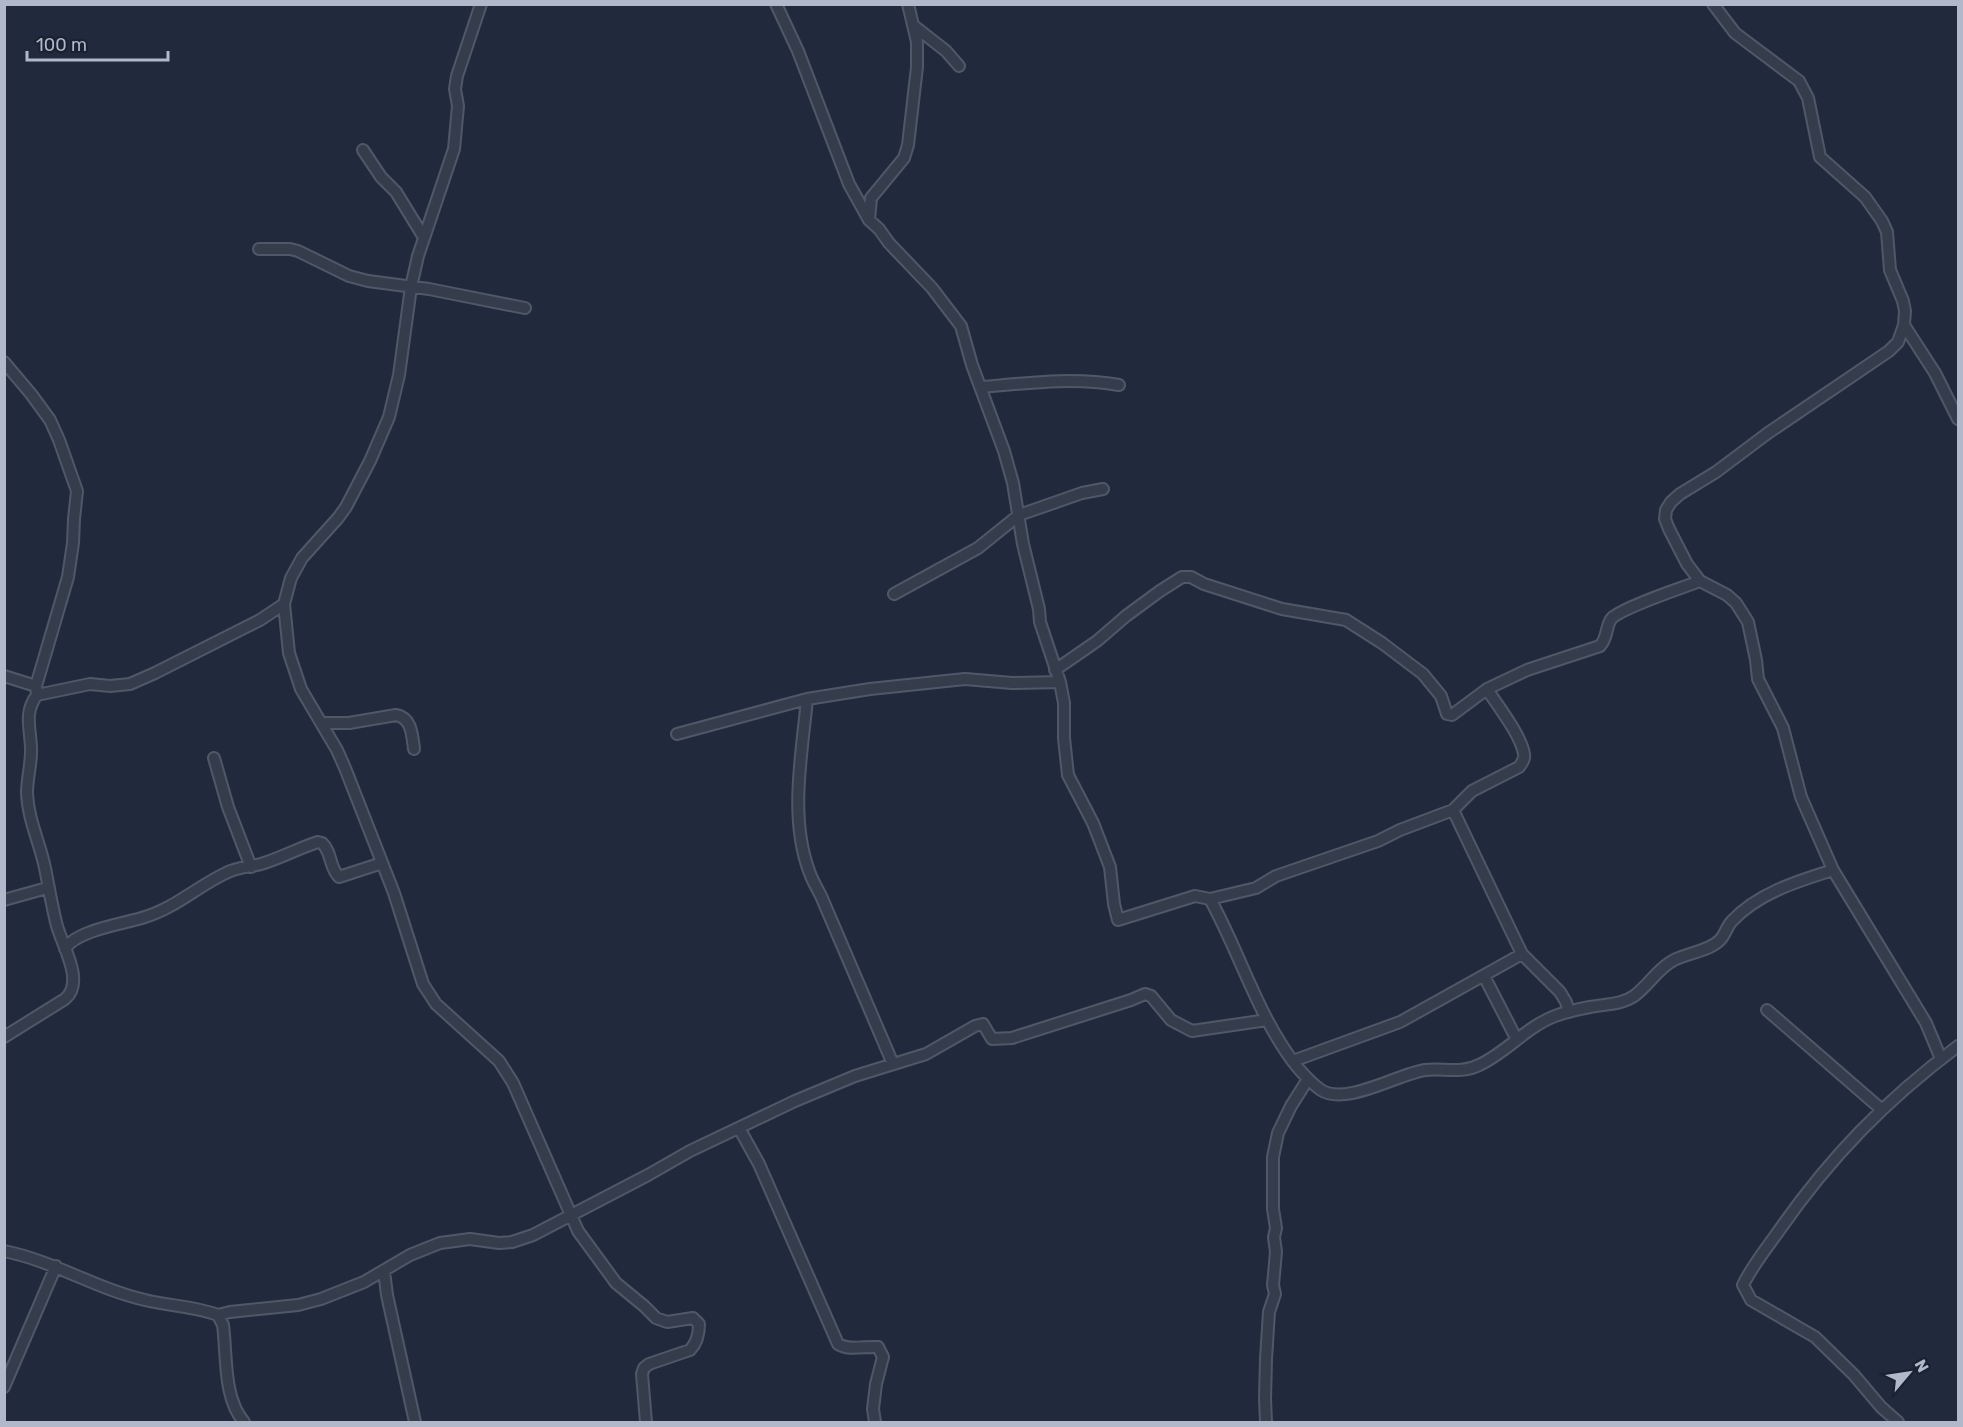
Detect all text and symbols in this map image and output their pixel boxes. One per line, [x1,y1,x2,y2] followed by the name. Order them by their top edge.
[27,24,168,62] scale bar
[36,34,87,56] text: 100 m
[1879,1343,1939,1403] north arrow
[1911,1356,1933,1376] text: N

